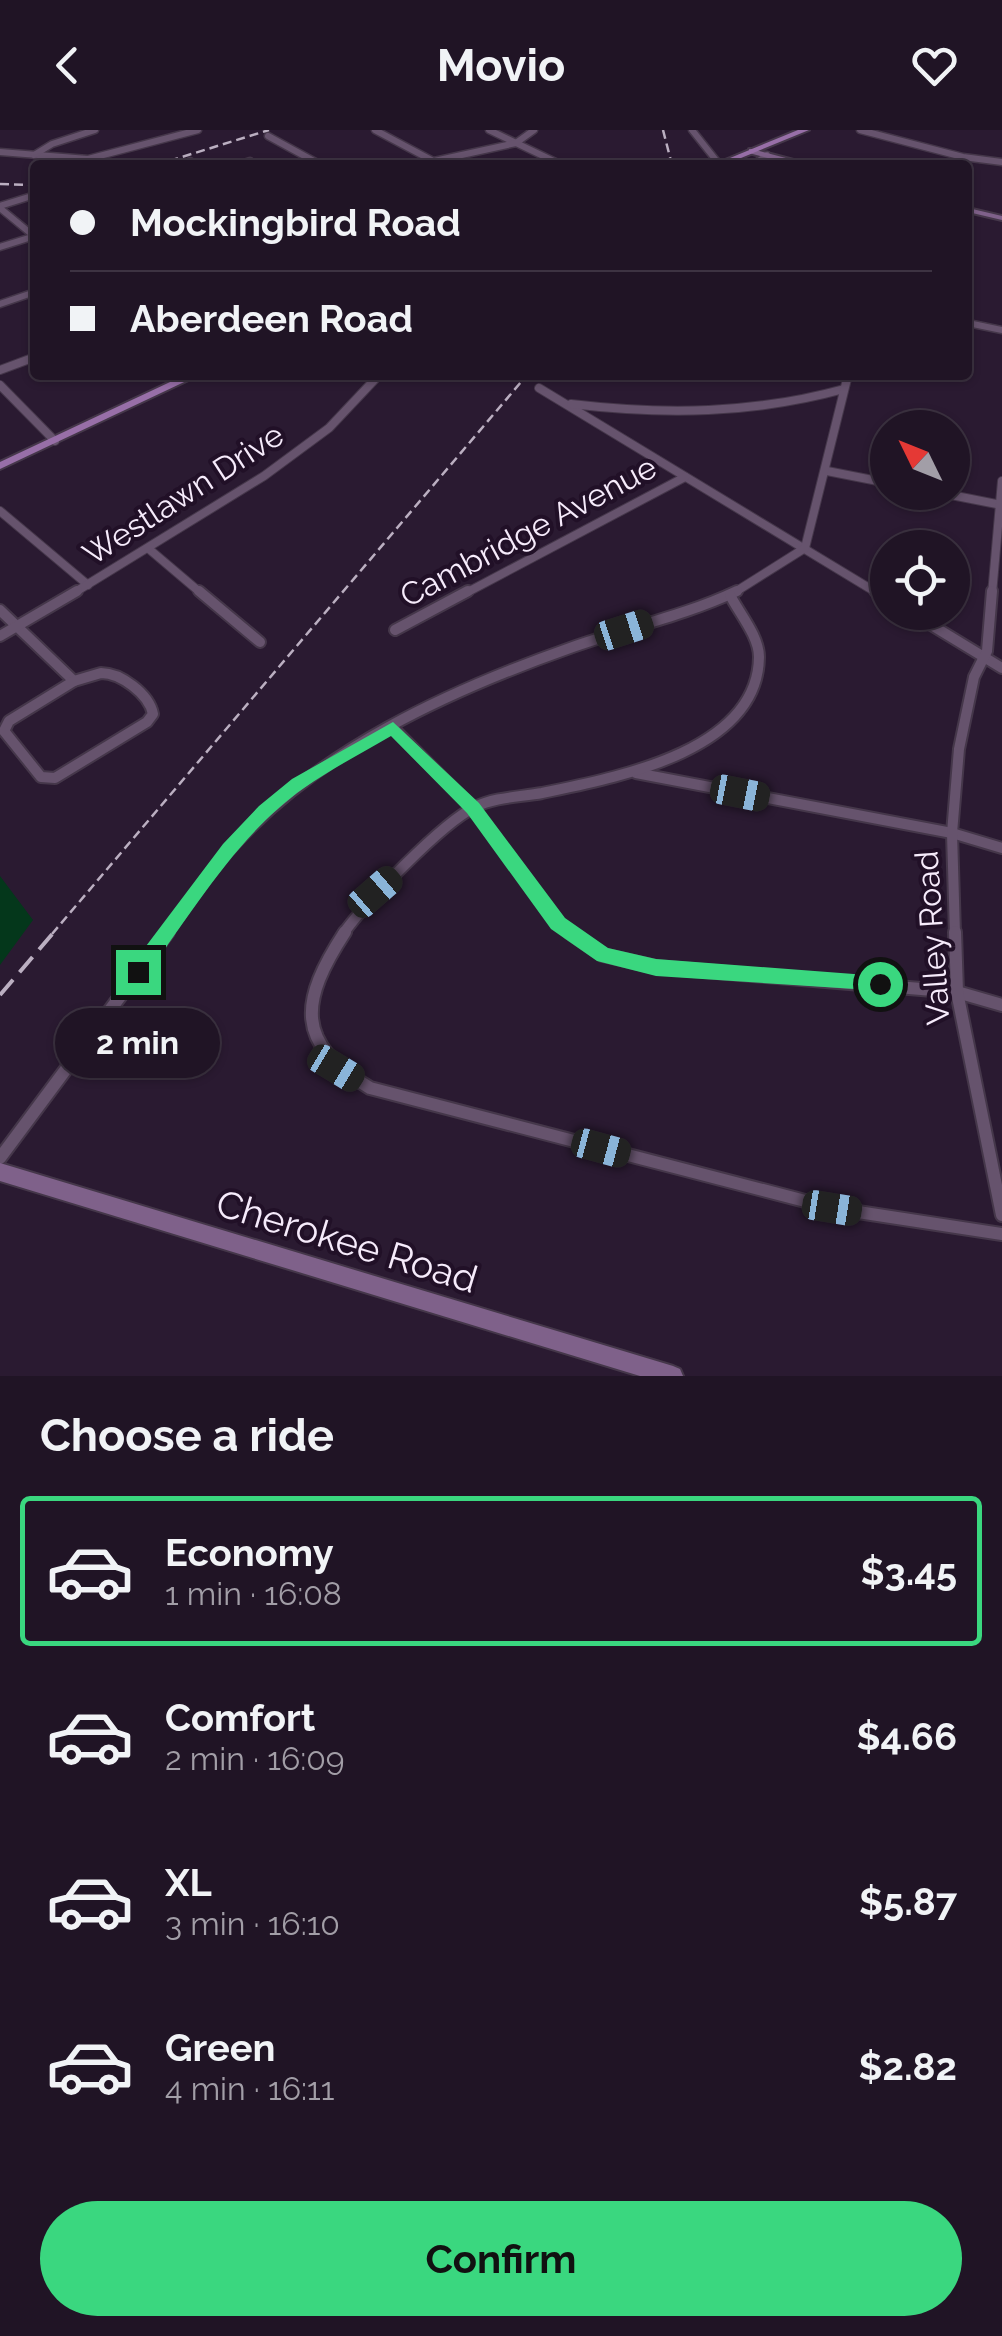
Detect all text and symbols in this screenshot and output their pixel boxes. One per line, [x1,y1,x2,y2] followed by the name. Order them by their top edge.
[40,38,95,93] icon: back
[907,38,962,93] icon: heart
[437,39,565,92] text: Movio
[130,200,461,245] text: Mockingbird Road
[130,296,413,341] text: Aberdeen Road
[870,410,970,510] north arrow
[870,410,970,630] map controls
[76,416,290,572] street label: Westlawn Drive
[394,448,662,614] street label: Cambridge Avenue
[870,530,970,630] button: locate
[591,606,657,654] car
[708,773,772,813] car
[907,850,957,1026] street label: Valley Road
[343,861,407,923] car
[116,950,161,995] route end
[858,962,903,1007] route start
[56,1007,220,1077] callout: 2 min
[96,1024,179,1061] text: 2 min
[303,1040,369,1096] car
[568,1126,634,1170] car
[211,1180,483,1302] street label: Cherokee Road
[800,1188,864,1228] car
[40,1409,334,1462] text: Choose a ride
[45,1526,135,1616] icon: car
[165,1530,334,1575] text: Economy
[861,1549,957,1594] text: $3.45
[165,1575,342,1612] text: 1 min · 16:08
[45,1691,135,1781] icon: car
[165,1695,315,1740] text: Comfort
[857,1714,957,1759] text: $4.66
[165,1740,345,1777] text: 2 min · 16:09
[45,1856,135,1946] icon: car
[165,1860,212,1905] text: XL
[859,1879,957,1924] text: $5.87
[165,1905,340,1942] text: 3 min · 16:10
[45,2021,135,2111] icon: car
[165,2025,275,2070] text: Green
[859,2044,957,2089] text: $2.82
[165,2070,334,2107] text: 4 min · 16:11
[40,2201,962,2316] button: Confirm

